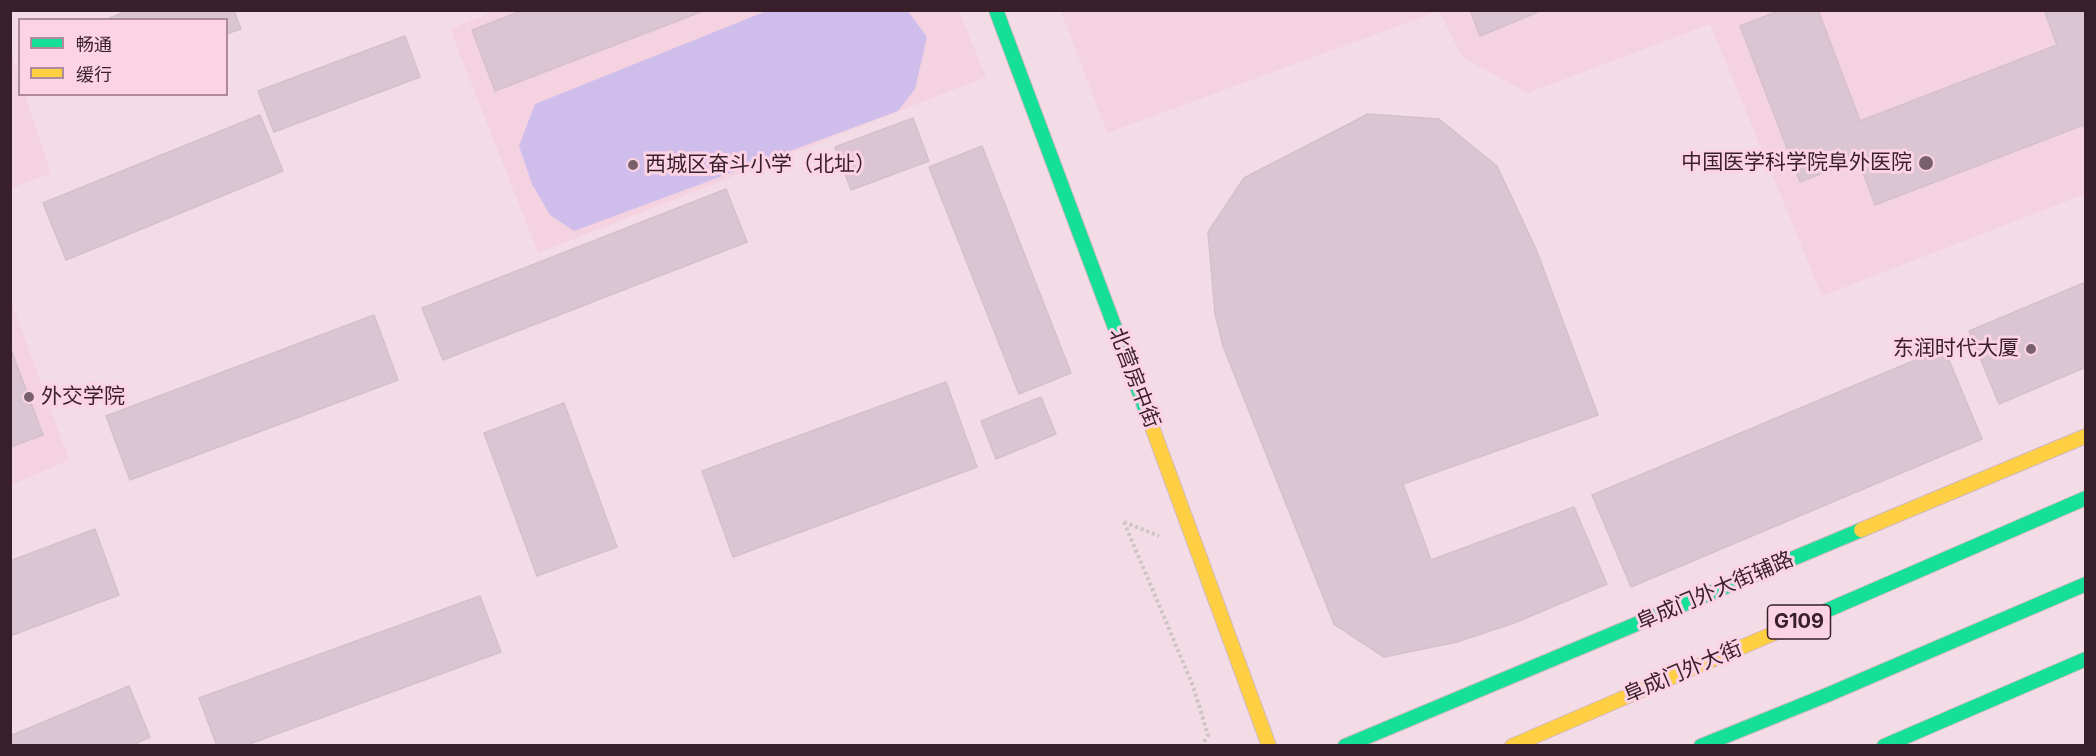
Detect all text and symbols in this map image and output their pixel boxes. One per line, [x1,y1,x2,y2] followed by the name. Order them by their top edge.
[18,18,228,96] legend
[76,34,112,55] text: 畅通
[76,64,112,85] text: 缓行
[1681,150,1912,176] place label: 中国医学科学院阜外医院
[645,152,876,178] place label: 西城区奋斗小学（北址）
[1917,154,1935,172] marker: 中国医学科学院阜外医院
[626,158,640,172] marker: 西城区奋斗小学（北址）
[1103,324,1165,432] street label: 北营房中街
[1893,336,2019,362] place label: 东润时代大厦
[2024,342,2038,356] marker: 东润时代大厦
[41,384,125,410] place label: 外交学院
[22,390,36,404] marker: 外交学院
[1633,547,1797,635] street label: 阜成门外大街辅路
[1768,605,1830,639] road number: G109
[1620,636,1746,708] street label: 阜成门外大街

